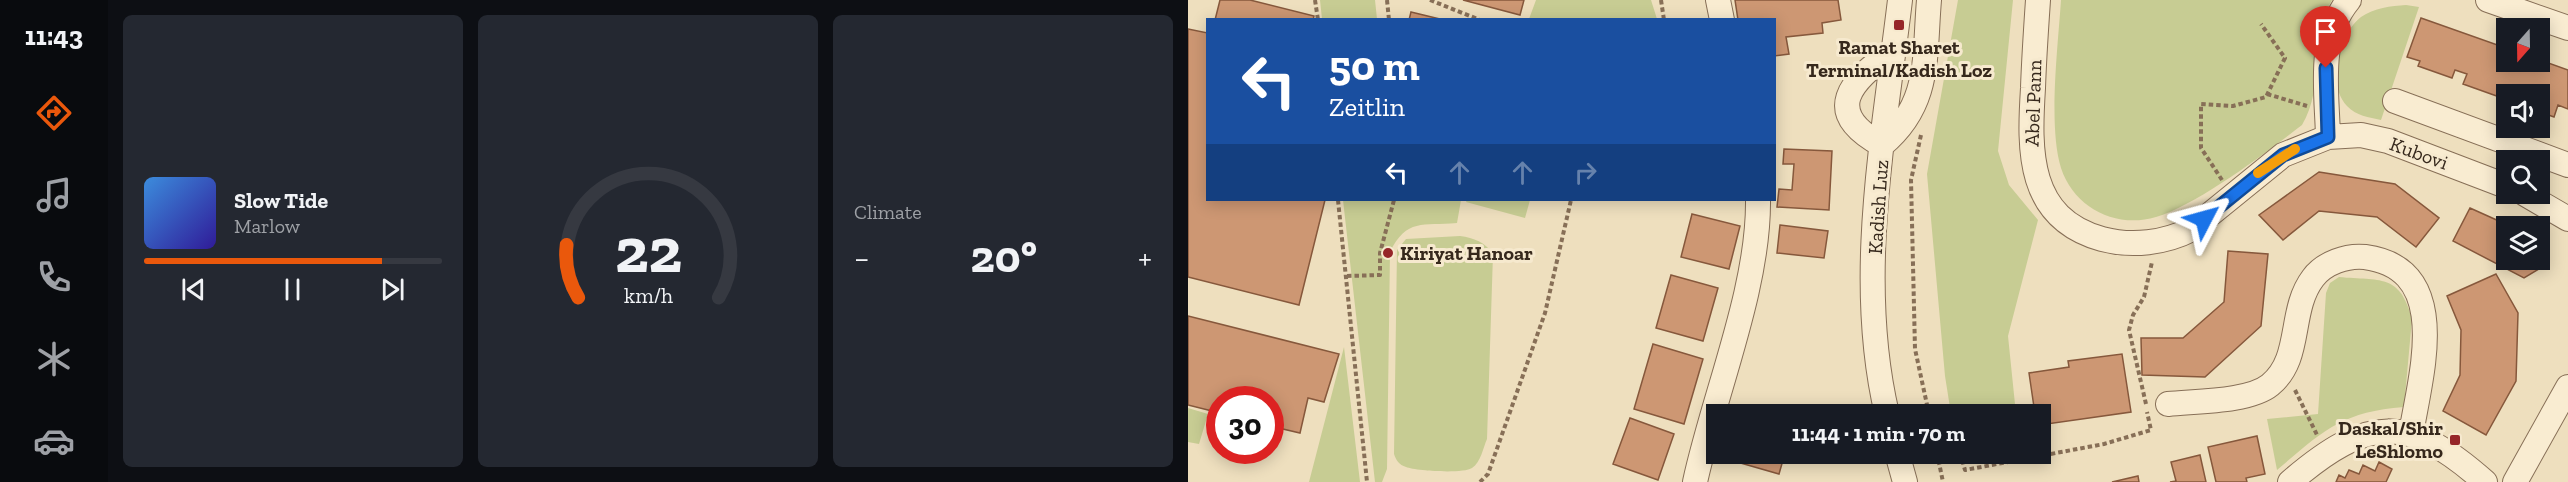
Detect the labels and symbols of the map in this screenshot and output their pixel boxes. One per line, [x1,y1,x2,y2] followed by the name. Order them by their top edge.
[2300,6,2351,68] pin
[1892,18,1906,32] marker: Ramat Sharet Terminal/Kadish Loz
[2496,18,2550,72] north arrow
[1806,35,1992,82] place label: Ramat Sharet Terminal/Kadish Loz
[2019,59,2047,147] street label: Abel Pann
[2387,131,2452,175] street label: Kubovi
[1863,159,1893,255] street label: Kadish Luz
[2172,187,2236,251] position arrow
[1400,241,1533,265] place label: Kiriyat Hanoar
[1381,246,1395,260] marker: Kiriyat Hanoar
[1206,386,1284,464] speed limit sign: 30
[2338,416,2444,463] place label: Daskal/Shir LeShlomo
[2448,433,2462,447] marker: Daskal/Shir LeShlomo

